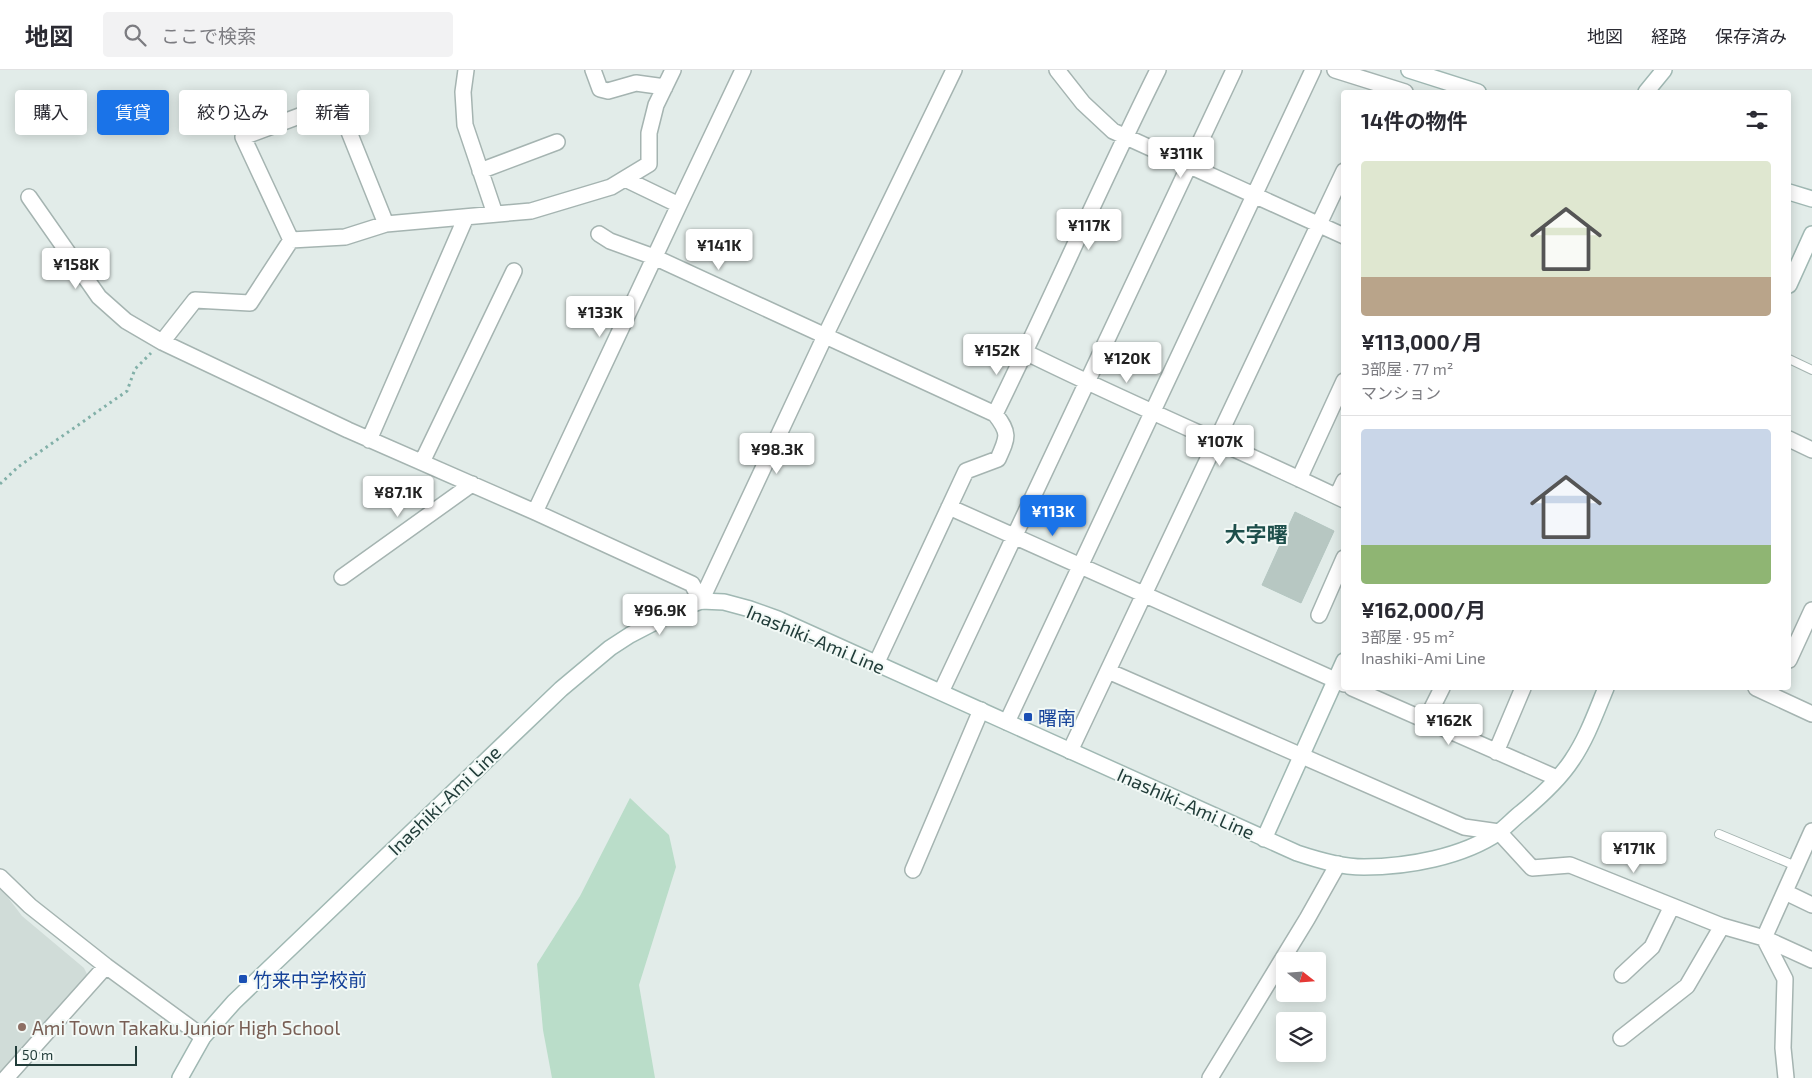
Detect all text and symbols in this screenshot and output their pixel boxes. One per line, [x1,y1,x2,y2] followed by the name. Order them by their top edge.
[103,12,453,57] search box
[25,21,73,50] text: 地図
[121,21,149,49] icon: search
[161,24,256,47] text: ここで検索
[1587,25,1623,47] text: 地図
[1651,25,1687,47] text: 経路
[1715,25,1787,47] text: 保存済み
[15,90,87,135] chip: 購入
[97,90,169,135] chip: 賃貸
[179,90,287,135] chip: 絞り込み
[297,90,369,135] chip: 新着
[1743,106,1771,134] icon: filters
[1361,108,1467,133] text: 14件の物件
[1146,136,1216,179] pin: ¥311K
[1159,143,1203,162] text: ¥311K
[1521,194,1611,284] icon: home
[1054,208,1124,251] pin: ¥117K
[1067,215,1111,234] text: ¥117K
[684,228,754,271] pin: ¥141K
[697,235,741,254] text: ¥141K
[41,248,111,290] pin: ¥158K
[53,254,99,273] text: ¥158K
[565,296,635,338] pin: ¥133K
[577,302,623,321] text: ¥133K
[1361,329,1482,354] text: ¥113,000/月
[962,334,1032,376] pin: ¥152K
[974,340,1020,359] text: ¥152K
[1092,342,1162,384] pin: ¥120K
[1103,348,1151,367] text: ¥120K
[1361,359,1453,378] text: 3部屋 · 77 m²
[1361,383,1441,402] text: マンション
[1185,424,1255,467] pin: ¥107K
[1197,431,1243,450] text: ¥107K
[736,432,818,475] pin: ¥98.3K
[750,439,804,458] text: ¥98.3K
[1521,462,1611,552] icon: home
[357,476,439,518] pin: ¥87.1K
[374,482,422,501] text: ¥87.1K
[1018,494,1088,537] pin: ¥113K
[1031,501,1075,520] text: ¥113K
[1225,521,1288,546] district label: 大字曙
[619,594,701,636] pin: ¥96.9K
[1361,597,1486,622] text: ¥162,000/月
[634,600,687,619] text: ¥96.9K
[743,600,889,678] street label: Inashiki-Ami Line
[1361,627,1455,646] text: 3部屋 · 95 m²
[1361,648,1486,667] text: Inashiki-Ami Line
[1414,704,1484,746] pin: ¥162K
[1038,706,1076,729] place label: 曙南
[1426,710,1472,729] text: ¥162K
[1022,711,1034,723] marker: 曙南
[383,740,505,860] street label: Inashiki-Ami Line
[1114,762,1258,844] street label: Inashiki-Ami Line
[1599,832,1669,874] pin: ¥171K
[1612,838,1656,857] text: ¥171K
[1276,952,1326,1002] north arrow
[1276,952,1326,1062] map controls
[253,968,367,991] place label: 竹来中学校前
[237,973,249,985] marker: 竹来中学校前
[1276,1012,1326,1062] button: layers
[32,1016,340,1039] place label: Ami Town Takaku Junior High School
[16,1021,28,1033] marker: Ami Town Takaku Junior High School
[15,1043,138,1066] scale bar
[22,1046,53,1063] text: 50 m

